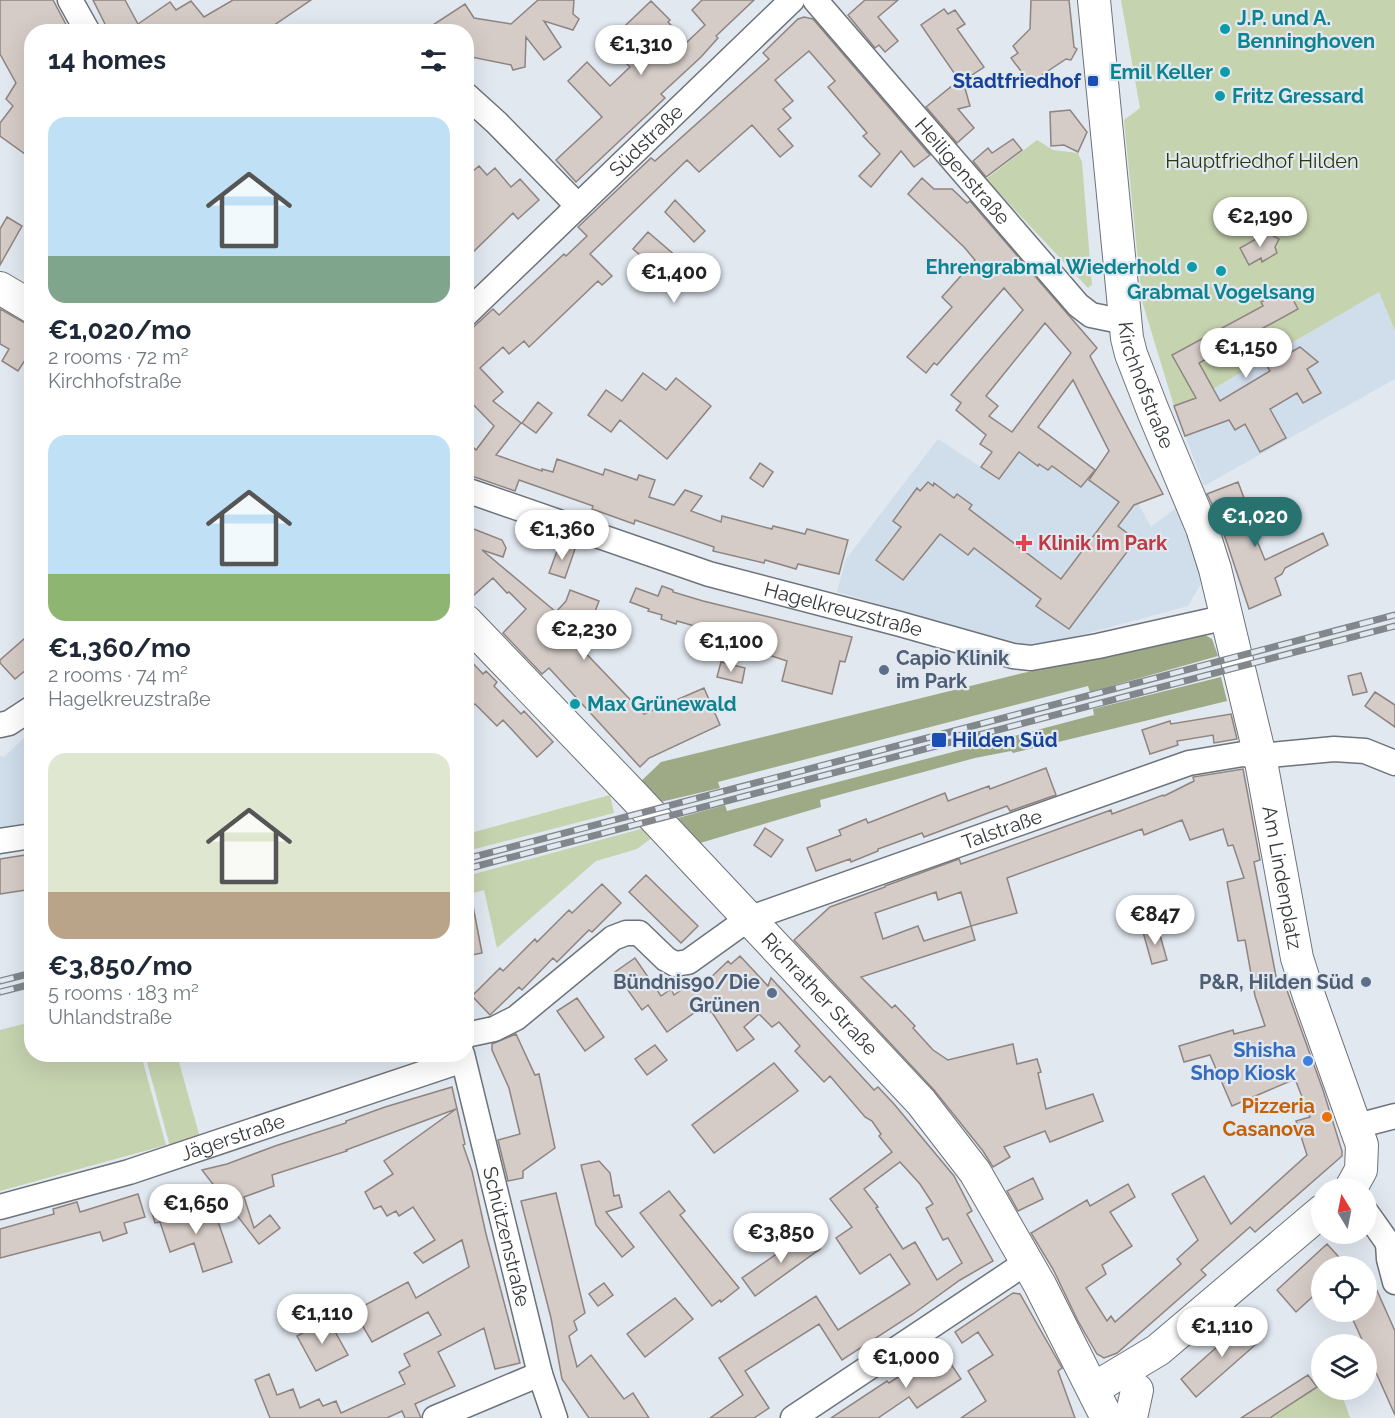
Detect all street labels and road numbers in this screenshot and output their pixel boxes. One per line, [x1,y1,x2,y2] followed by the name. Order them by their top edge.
[604,99,688,182] street label: Südstraße
[910,113,1015,230] street label: Heiligenstraße
[1113,320,1179,452] street label: Kirchhofstraße
[761,577,926,642] street label: Hagelkreuzstraße
[959,804,1046,854] street label: Talstraße
[1257,804,1307,952] street label: Am Lindenplatz
[757,928,883,1060] street label: Richrather Straße
[177,1109,288,1166] street label: Jägerstraße
[478,1164,535,1309] street label: Schützenstraße

